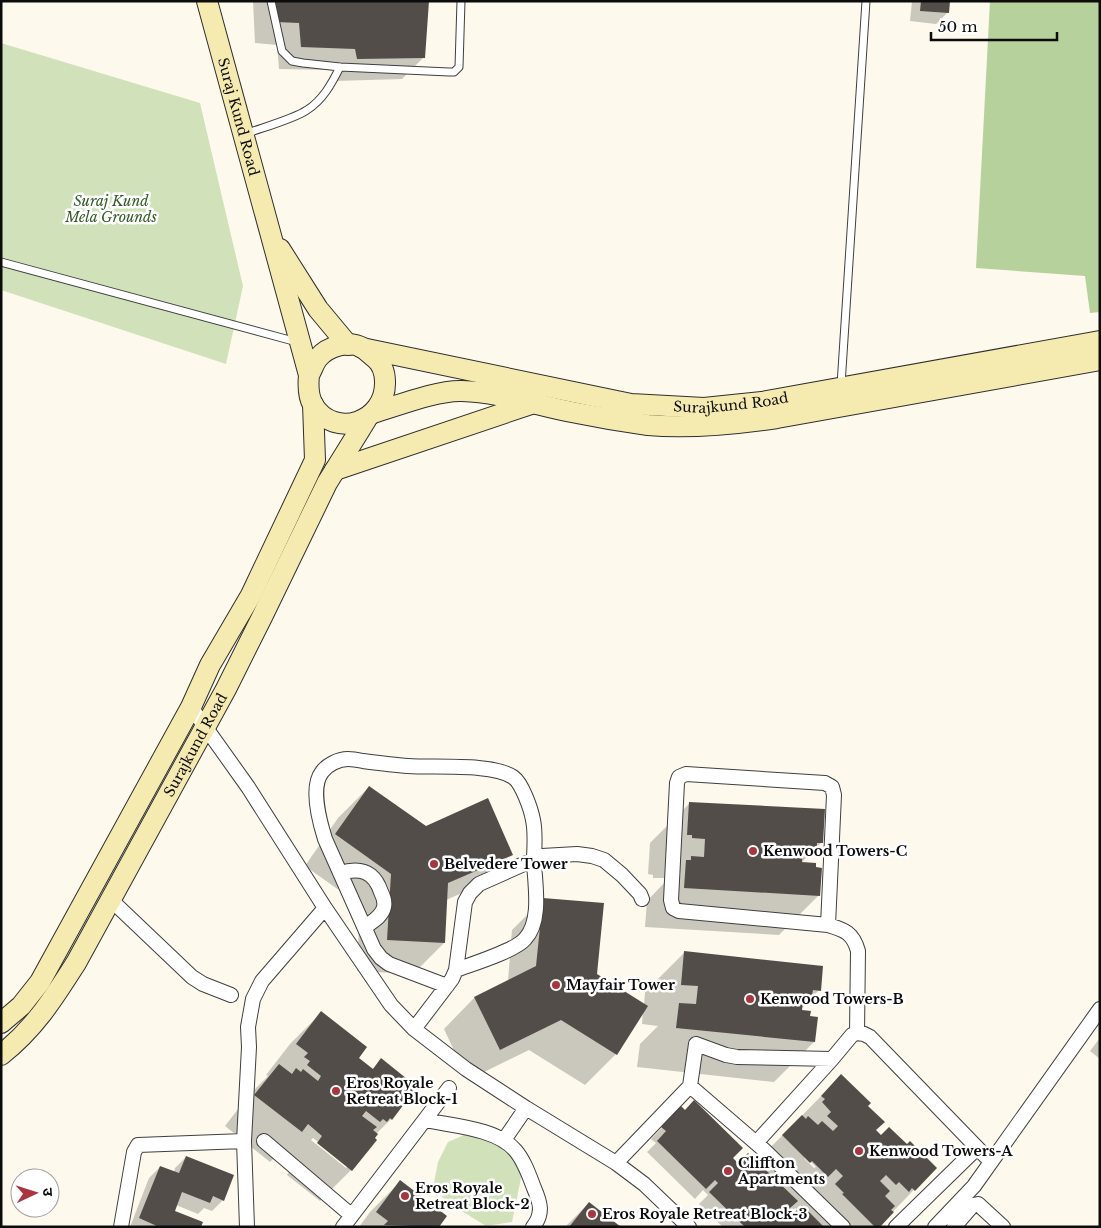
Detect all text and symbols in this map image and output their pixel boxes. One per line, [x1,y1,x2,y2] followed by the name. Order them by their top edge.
[931,10,1057,42] scale bar
[938,17,978,36] text: 50 m
[214,56,263,178] street label: Suraj Kund Road
[64,192,157,226] park label: Suraj Kund Mela Grounds
[673,388,790,417] street label: Surajkund Road
[160,689,231,800] street label: Surajkund Road
[763,842,907,860] place label: Kenwood Towers-C
[747,845,759,857] marker: Kenwood Towers-C
[444,855,568,873] place label: Belvedere Tower
[428,858,440,870] marker: Belvedere Tower
[566,976,675,994] place label: Mayfair Tower
[550,979,562,991] marker: Mayfair Tower
[760,990,904,1008] place label: Kenwood Towers-B
[744,993,756,1005] marker: Kenwood Towers-B
[346,1074,458,1108] place label: Eros Royale Retreat Block-1
[330,1085,342,1097] marker: Eros Royale Retreat Block-1
[869,1142,1013,1160] place label: Kenwood Towers-A
[853,1145,865,1157] marker: Kenwood Towers-A
[737,1154,826,1188] place label: Cliffton Apartments
[722,1165,734,1177] marker: Cliffton Apartments
[10,1168,60,1218] north arrow
[415,1179,530,1213] place label: Eros Royale Retreat Block-2
[39,1187,57,1198] text: उ
[399,1190,411,1202] marker: Eros Royale Retreat Block-2
[602,1205,807,1223] place label: Eros Royale Retreat Block-3
[586,1208,598,1220] marker: Eros Royale Retreat Block-3

